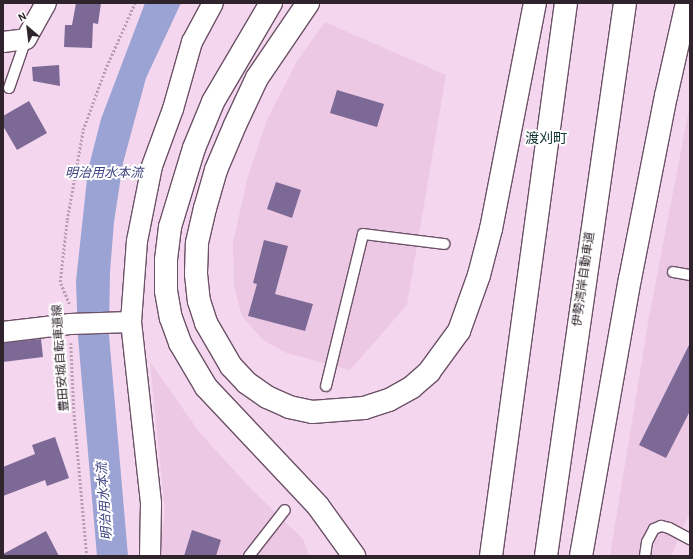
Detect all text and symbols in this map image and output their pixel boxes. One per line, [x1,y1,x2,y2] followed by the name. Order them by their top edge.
[8,8,48,48] north arrow
[16,10,28,24] text: N
[525,131,567,147] district label: 渡刈町
[65,166,143,182] water label: 明治用水本流
[570,230,598,328] street label: 伊勢湾岸自動車道
[50,304,72,412] street label: 豊田安城自転車道線
[95,462,117,540] water label: 明治用水本流

